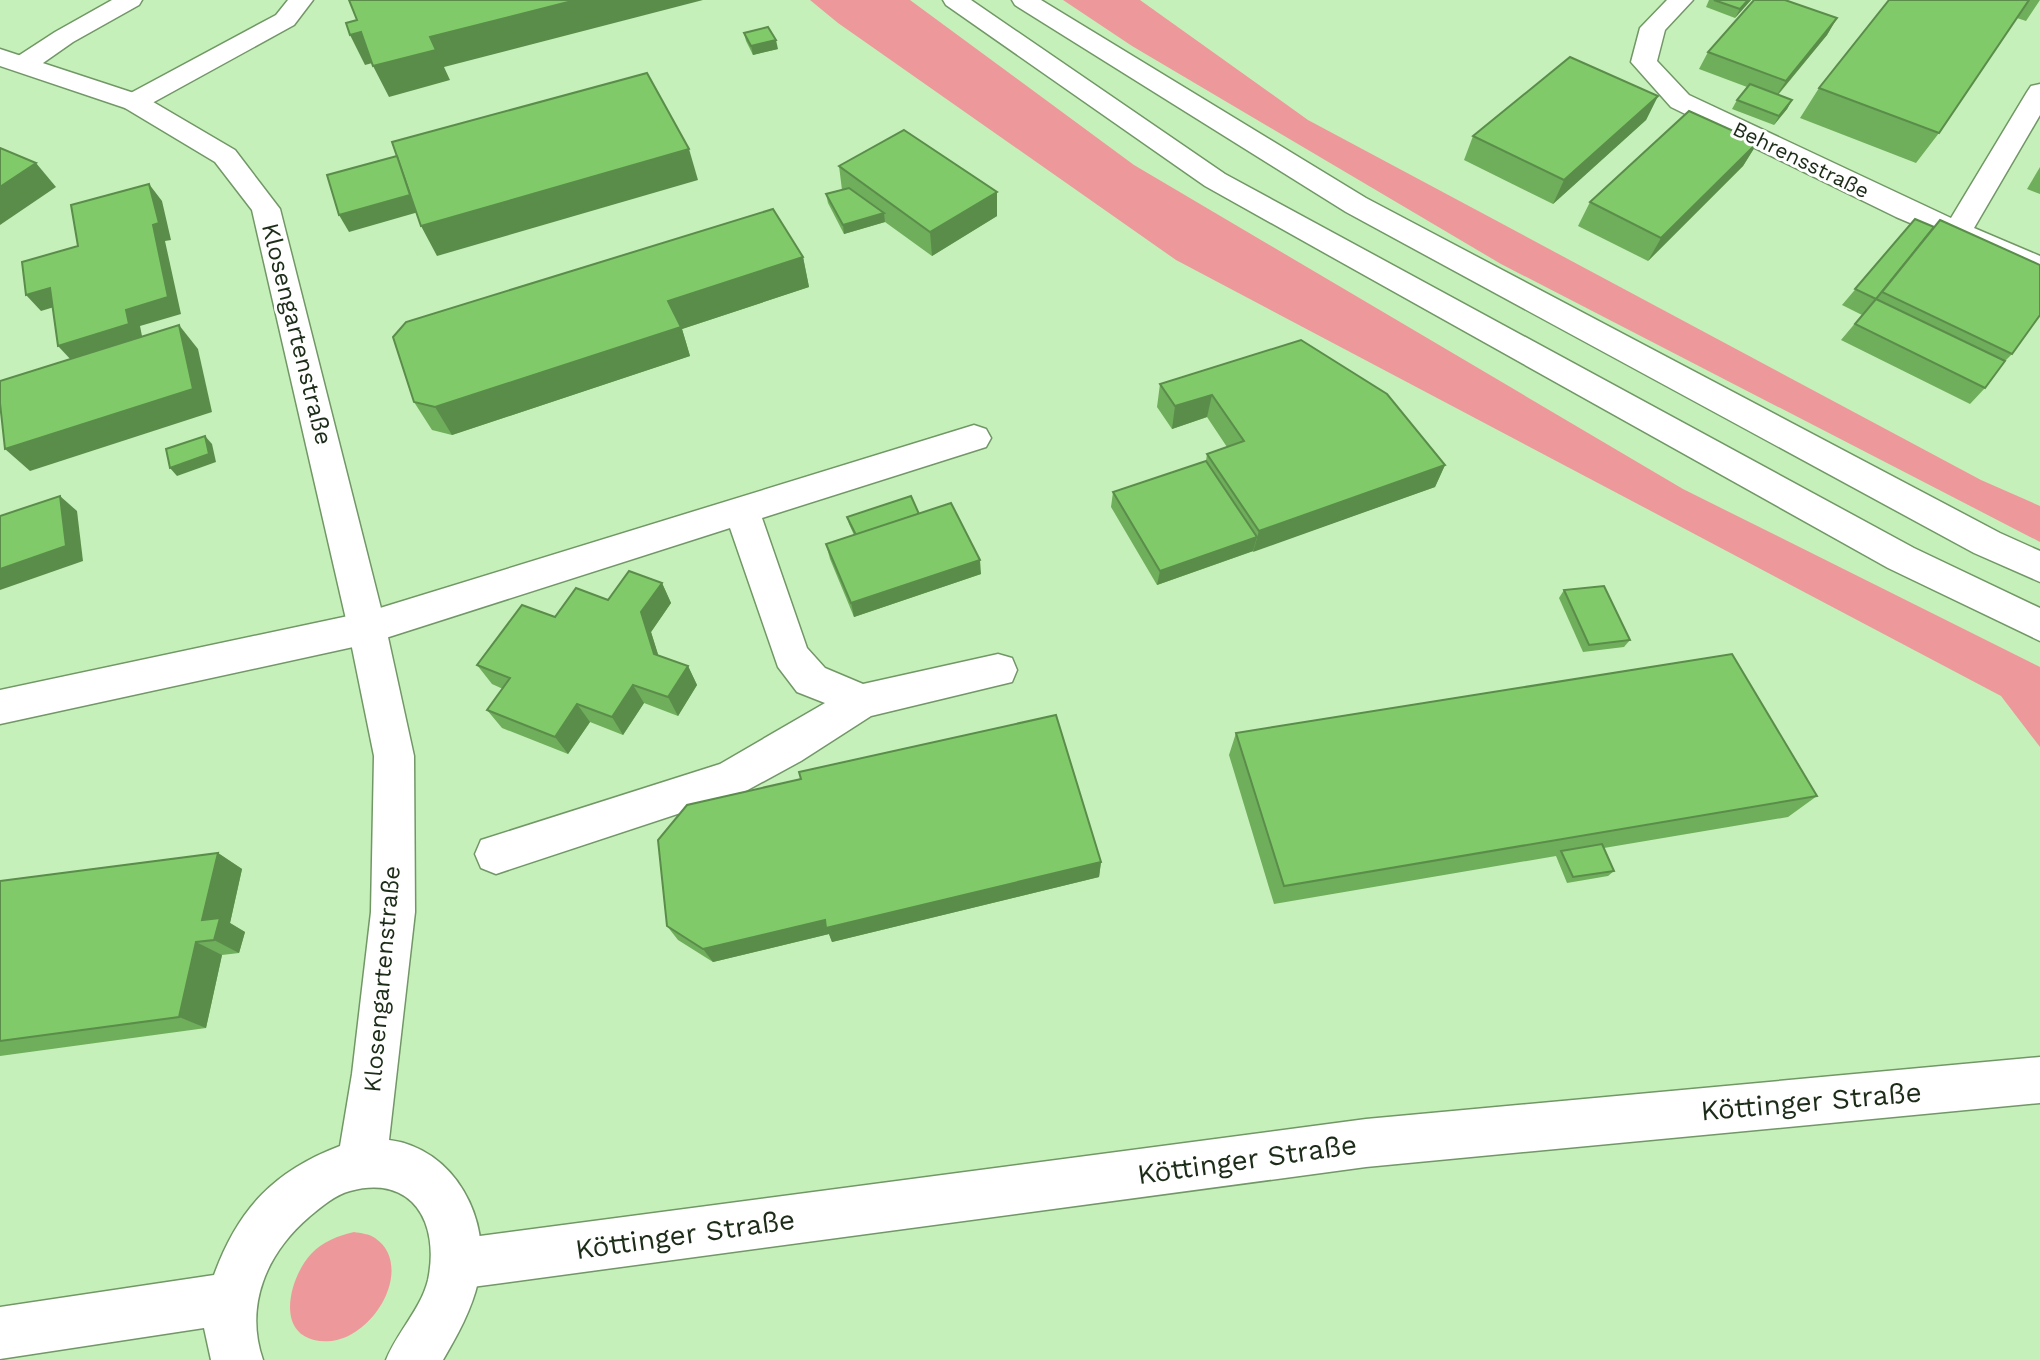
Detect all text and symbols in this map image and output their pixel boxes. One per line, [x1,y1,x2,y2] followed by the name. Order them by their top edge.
[1729,116,1873,203] street label: Behrensstraße
[256,220,338,448] street label: Klosengartenstraße
[358,864,406,1094] street label: Klosengartenstraße
[1699,1075,1923,1128] street label: Köttinger Straße
[1135,1128,1359,1191] street label: Köttinger Straße
[573,1203,797,1266] street label: Köttinger Straße

